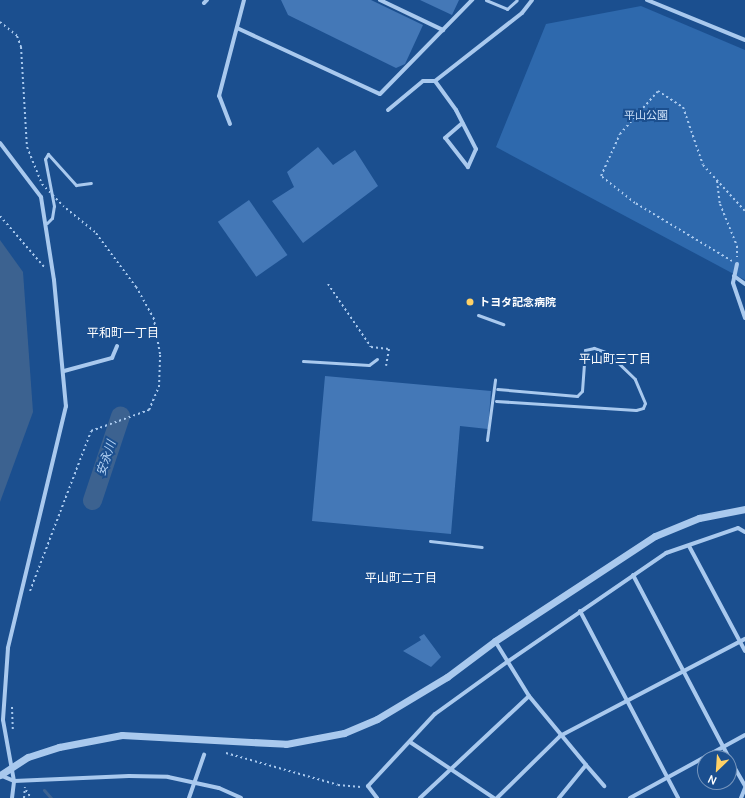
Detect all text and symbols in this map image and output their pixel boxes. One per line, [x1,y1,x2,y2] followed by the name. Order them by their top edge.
[624,108,668,122] park label: 平山公園
[479,295,556,309] place label: トヨタ記念病院
[464,296,476,308] marker: トヨタ記念病院
[87,326,159,340] district label: 平和町一丁目
[579,352,651,366] district label: 平山町三丁目
[94,439,118,477] water label: 安永川
[365,571,437,585] district label: 平山町二丁目
[697,750,737,790] north arrow
[705,772,719,789] text: N

